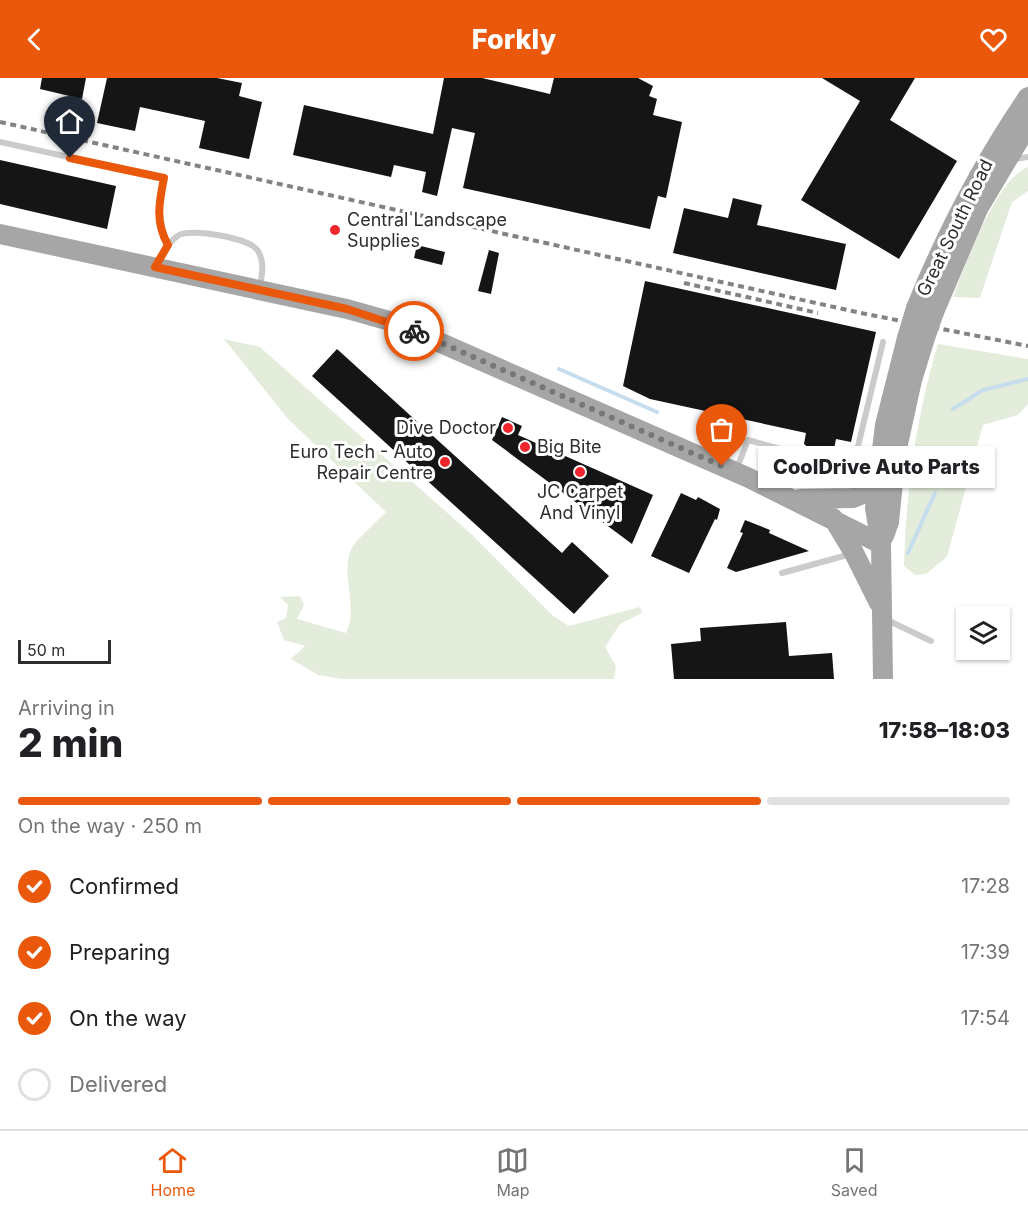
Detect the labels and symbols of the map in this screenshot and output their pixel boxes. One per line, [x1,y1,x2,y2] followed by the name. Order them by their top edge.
[44,96,95,158] pin
[912,156,997,300] street label: Great South Road
[347,209,507,251] place label: Central Landscape Supplies
[328,223,342,237] marker: Central Landscape Supplies
[384,301,444,361] courier
[696,404,747,466] pin
[396,417,496,438] place label: Dive Doctor
[501,421,515,435] marker: Dive Doctor
[537,436,602,457] place label: Big Bite
[518,440,532,454] marker: Big Bite
[290,441,433,483] place label: Euro Tech - Auto Repair Centre
[758,445,995,487] callout: CoolDrive Auto Parts
[438,455,452,469] marker: Euro Tech - Auto Repair Centre
[573,465,587,479] marker: JC Carpet And Vinyl
[537,481,623,523] place label: JC Carpet And Vinyl
[18,637,111,664] scale bar

